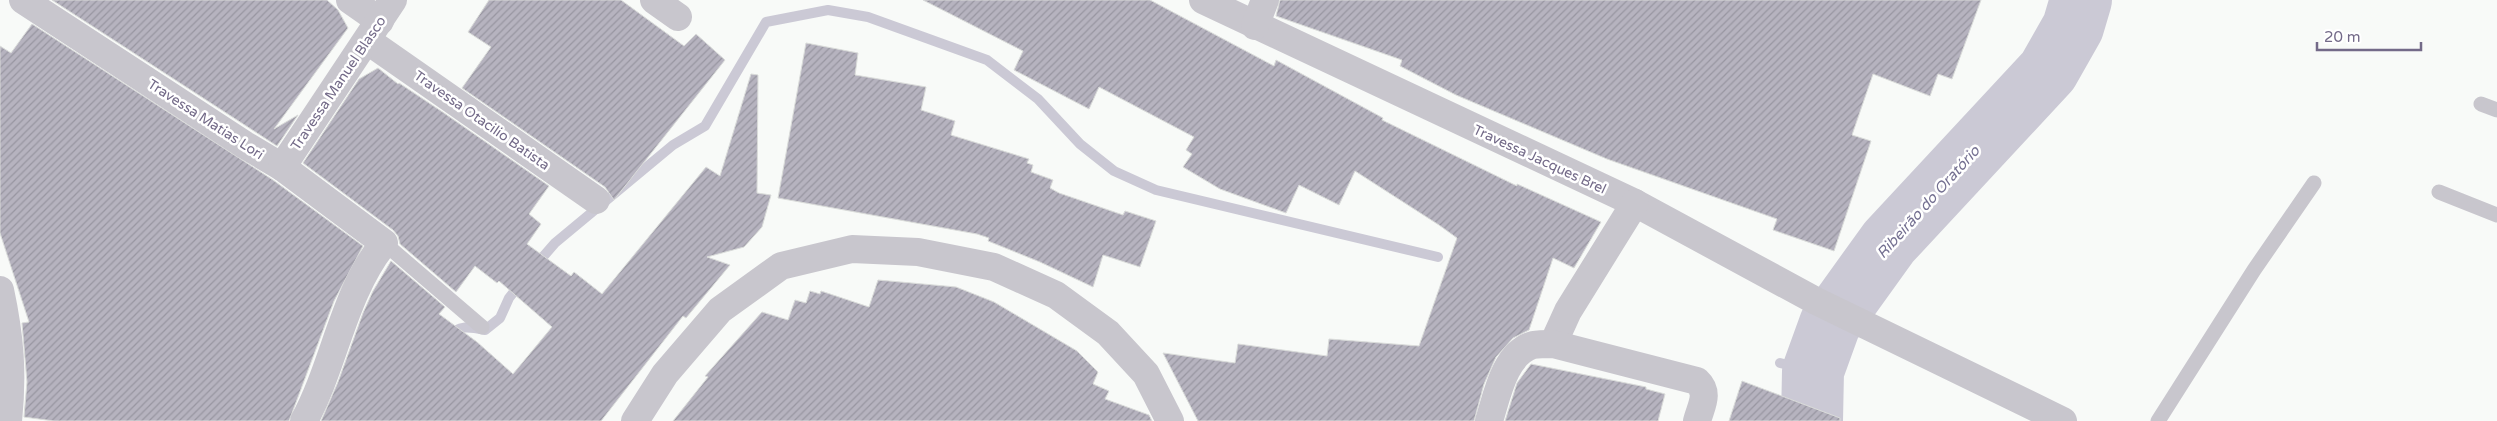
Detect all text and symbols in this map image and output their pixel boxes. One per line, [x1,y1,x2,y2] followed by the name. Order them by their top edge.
[287,13,390,154] street label: Travessa Manuel Blasco
[2317,20,2421,52] scale bar
[2324,28,2361,46] text: 20 m
[411,67,553,174] street label: Travessa Otacilio Batista
[145,76,267,163] street label: Travessa Matias Lori
[1471,121,1609,198] street label: Travessa Jacques Brel
[1873,141,1984,262] water label: Ribeirão do Oratório

